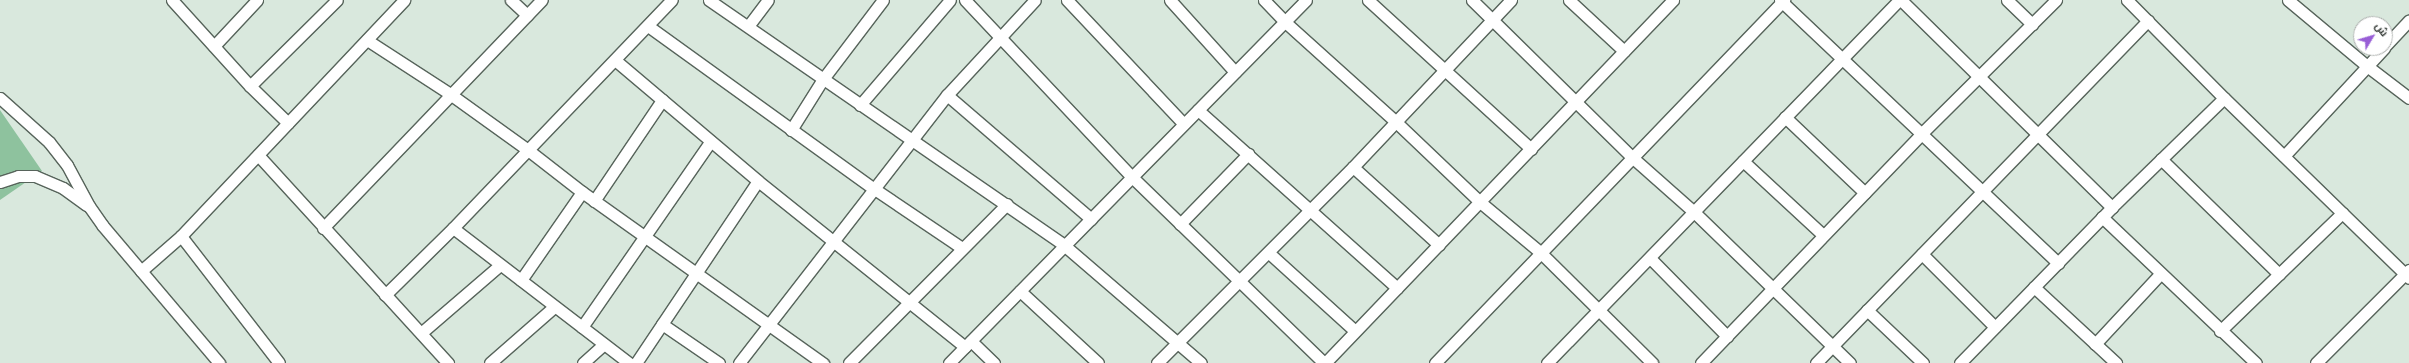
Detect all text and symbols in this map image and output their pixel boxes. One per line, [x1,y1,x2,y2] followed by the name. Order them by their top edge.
[2353,16,2393,56] north arrow
[2372,19,2392,39] text: ش

